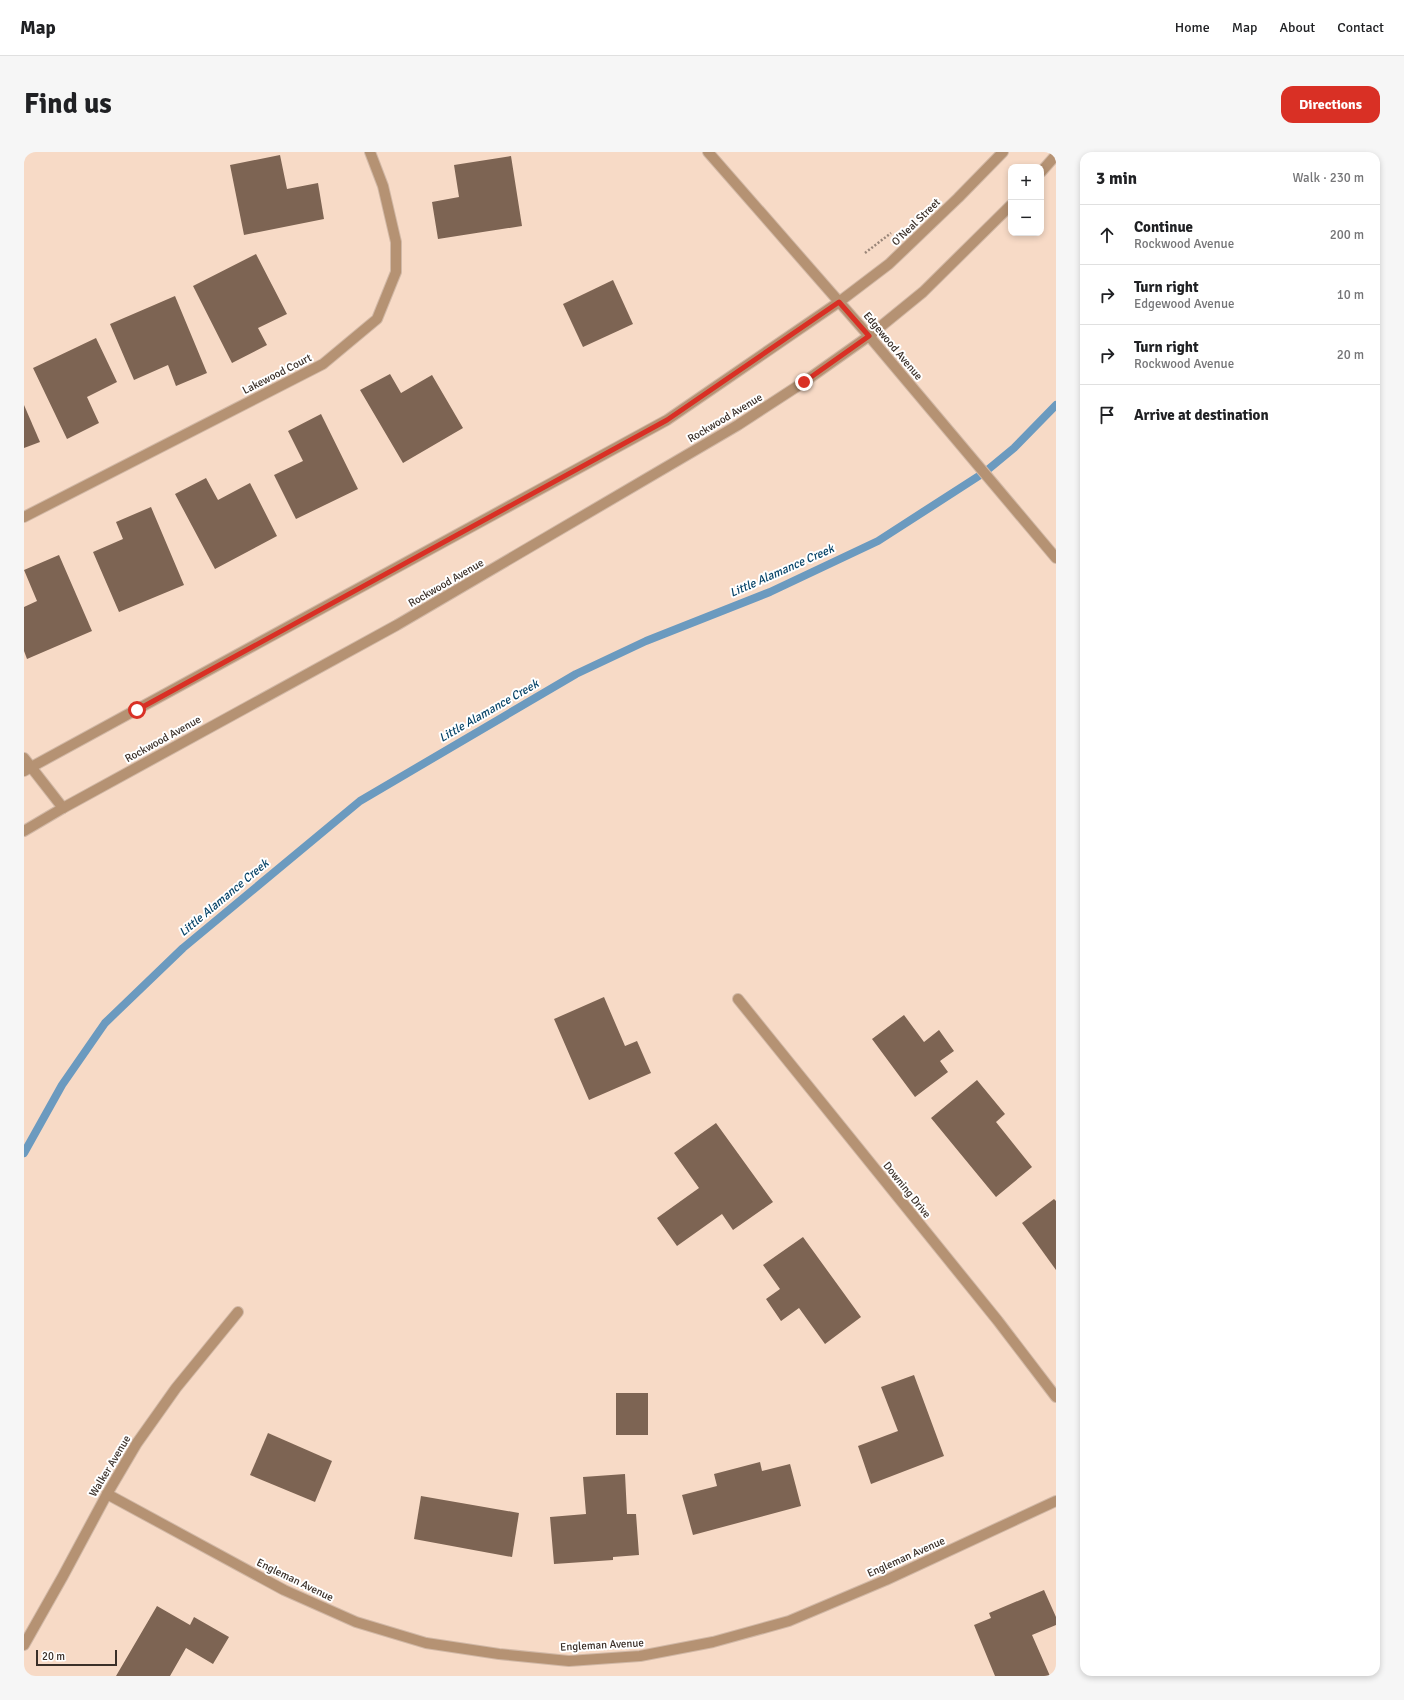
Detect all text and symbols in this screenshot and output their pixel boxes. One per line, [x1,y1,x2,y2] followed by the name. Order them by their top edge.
[20,16,56,40] text: Map
[1175,19,1210,36] text: Home
[1232,19,1257,36] text: Map
[1279,19,1315,36] text: About
[1337,19,1384,36] text: Contact
[1281,86,1380,123] button: Directions
[24,87,112,121] text: Find us
[1008,164,1044,236] map controls
[1008,164,1044,200] button: +
[1096,168,1137,189] text: 3 min
[1293,170,1364,186] text: Walk · 230 m
[889,196,943,248] street label: O'Neal Street
[1008,200,1044,236] button: −
[1134,218,1193,236] text: Continue
[1096,224,1118,246] icon: ahead
[1330,227,1364,243] text: 200 m
[1134,236,1234,252] text: Rockwood Avenue
[1134,278,1199,296] text: Turn right
[1096,284,1118,306] icon: right
[1337,287,1364,303] text: 10 m
[1134,296,1234,312] text: Edgewood Avenue
[861,309,925,383] street label: Edgewood Avenue
[1134,338,1199,356] text: Turn right
[1096,344,1118,366] icon: right
[1337,347,1364,363] text: 20 m
[240,351,314,397] street label: Lakewood Court
[1134,356,1234,372] text: Rockwood Avenue
[795,373,813,391] route end
[685,391,765,445] street label: Rockwood Avenue
[1096,404,1118,426] icon: arrive
[1134,406,1269,424] text: Arrive at destination
[728,541,837,601] water label: Little Alamance Creek
[406,556,486,610] street label: Rockwood Avenue
[437,676,542,746] water label: Little Alamance Creek
[128,701,146,719] route start
[123,713,203,765] street label: Rockwood Avenue
[176,855,273,940] water label: Little Alamance Creek
[880,1159,934,1221] street label: Downing Drive
[87,1433,133,1499] street label: Walker Avenue
[865,1534,947,1580] street label: Engleman Avenue
[254,1556,336,1604] street label: Engleman Avenue
[560,1636,644,1654] street label: Engleman Avenue
[36,1648,117,1667] scale bar
[42,1650,65,1663] text: 20 m

